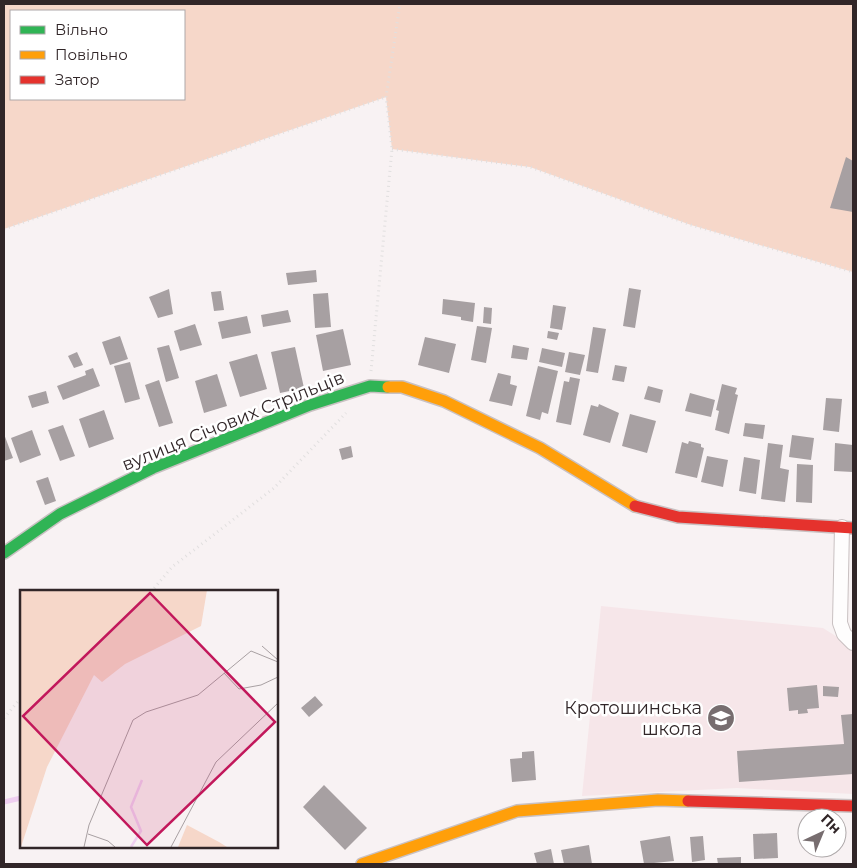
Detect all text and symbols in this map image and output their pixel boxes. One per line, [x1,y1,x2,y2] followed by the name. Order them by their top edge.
[10,10,185,100] legend
[55,20,108,39] text: Вільно
[55,45,128,64] text: Повільно
[55,70,100,89] text: Затор
[119,366,347,476] street label: вулиця Січових Стрільців
[20,590,278,848] inset map
[564,697,702,740] place label: Кротошинська школа
[706,703,736,733] school or university icon: Кротошинська школа
[797,808,847,858] north arrow
[817,810,845,837] text: Пн

